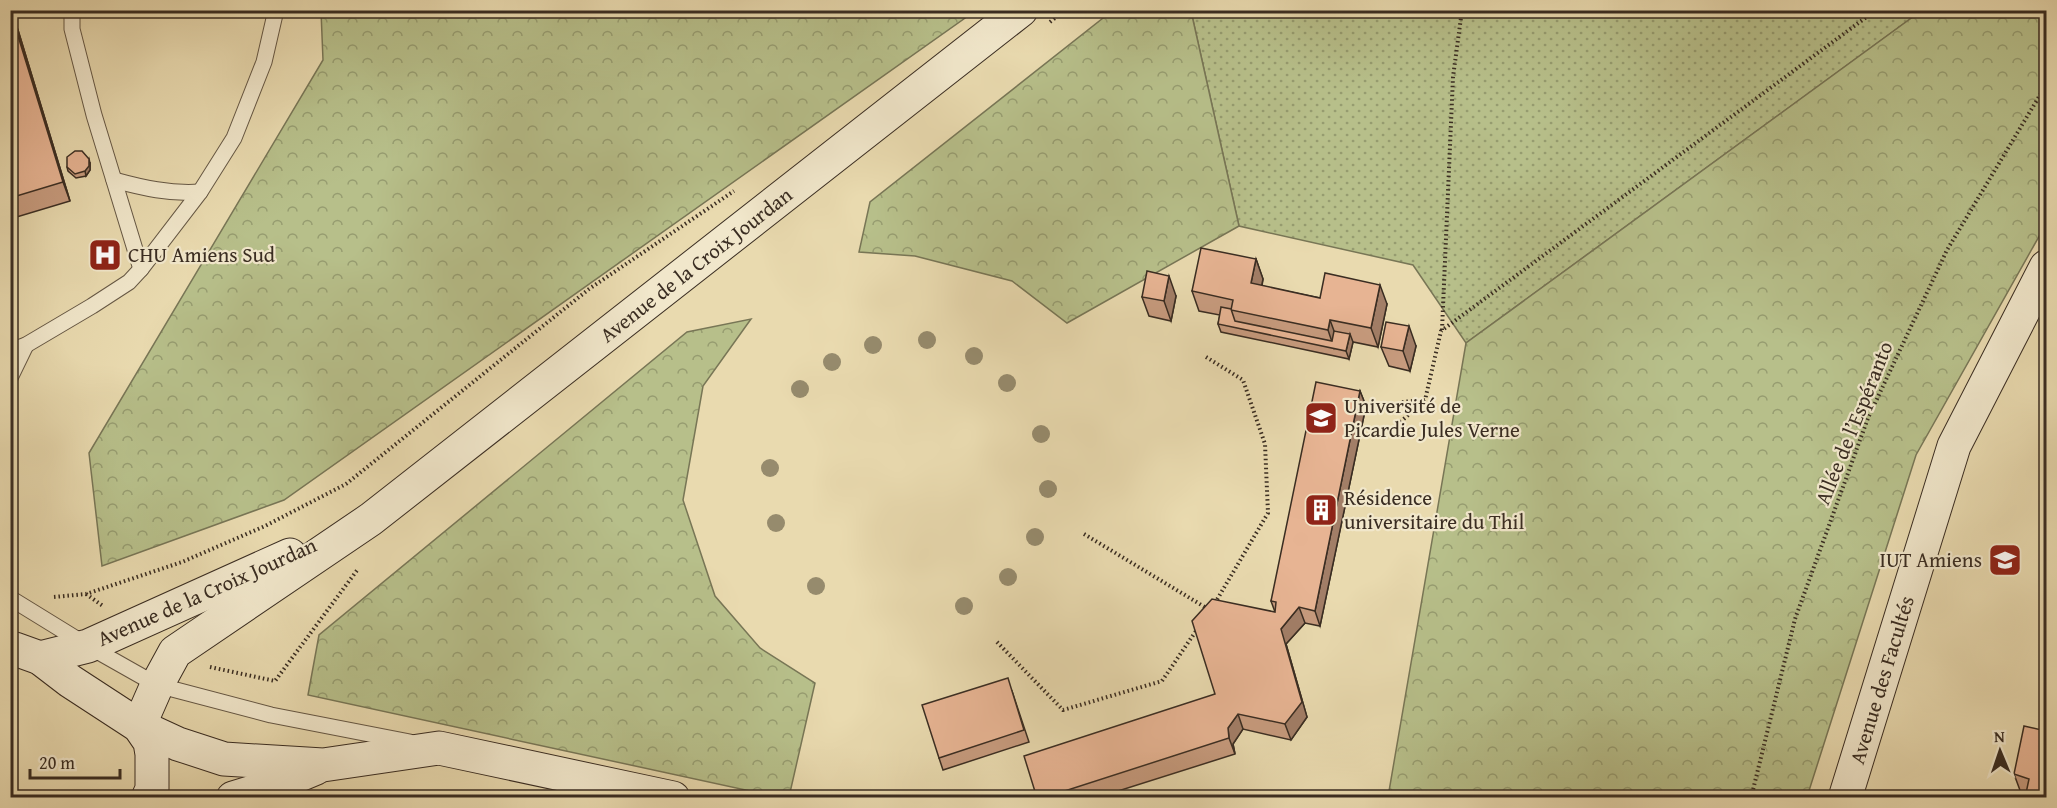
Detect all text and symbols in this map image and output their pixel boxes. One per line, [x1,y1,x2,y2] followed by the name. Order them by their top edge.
[593,179,799,350] street label: Avenue de la Croix Jourdan
[87,237,123,273] hospital icon: CHU Amiens Sud
[128,239,276,270] place label: CHU Amiens Sud
[1807,336,1900,509] street label: Allée de l’Espéranto
[1344,390,1520,445] place label: Université de Picardie Jules Verne
[1303,400,1339,436] school or university icon: Université de Picardie Jules Verne
[1344,482,1524,537] place label: Résidence universitaire du Thil
[1303,492,1339,528] building icon: Résidence universitaire du Thil
[92,529,322,654] street label: Avenue de la Croix Jourdan
[1987,542,2023,578] school or university icon: IUT Amiens
[1880,544,1982,575] place label: IUT Amiens
[1841,592,1922,768] street label: Avenue des Facultés
[1970,721,2030,781] north arrow
[1994,724,2006,748] text: N
[30,742,120,780] scale bar
[39,749,75,776] text: 20 m

